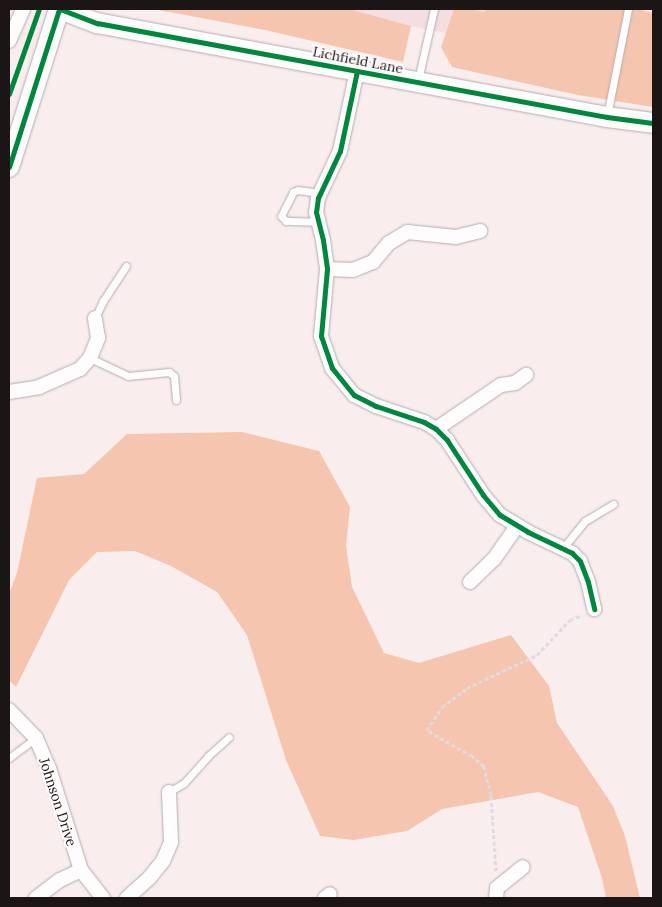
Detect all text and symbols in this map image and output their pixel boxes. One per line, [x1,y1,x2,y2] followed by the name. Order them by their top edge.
[311,43,405,77] street label: Lichfield Lane
[36,756,80,848] street label: Johnson Drive

